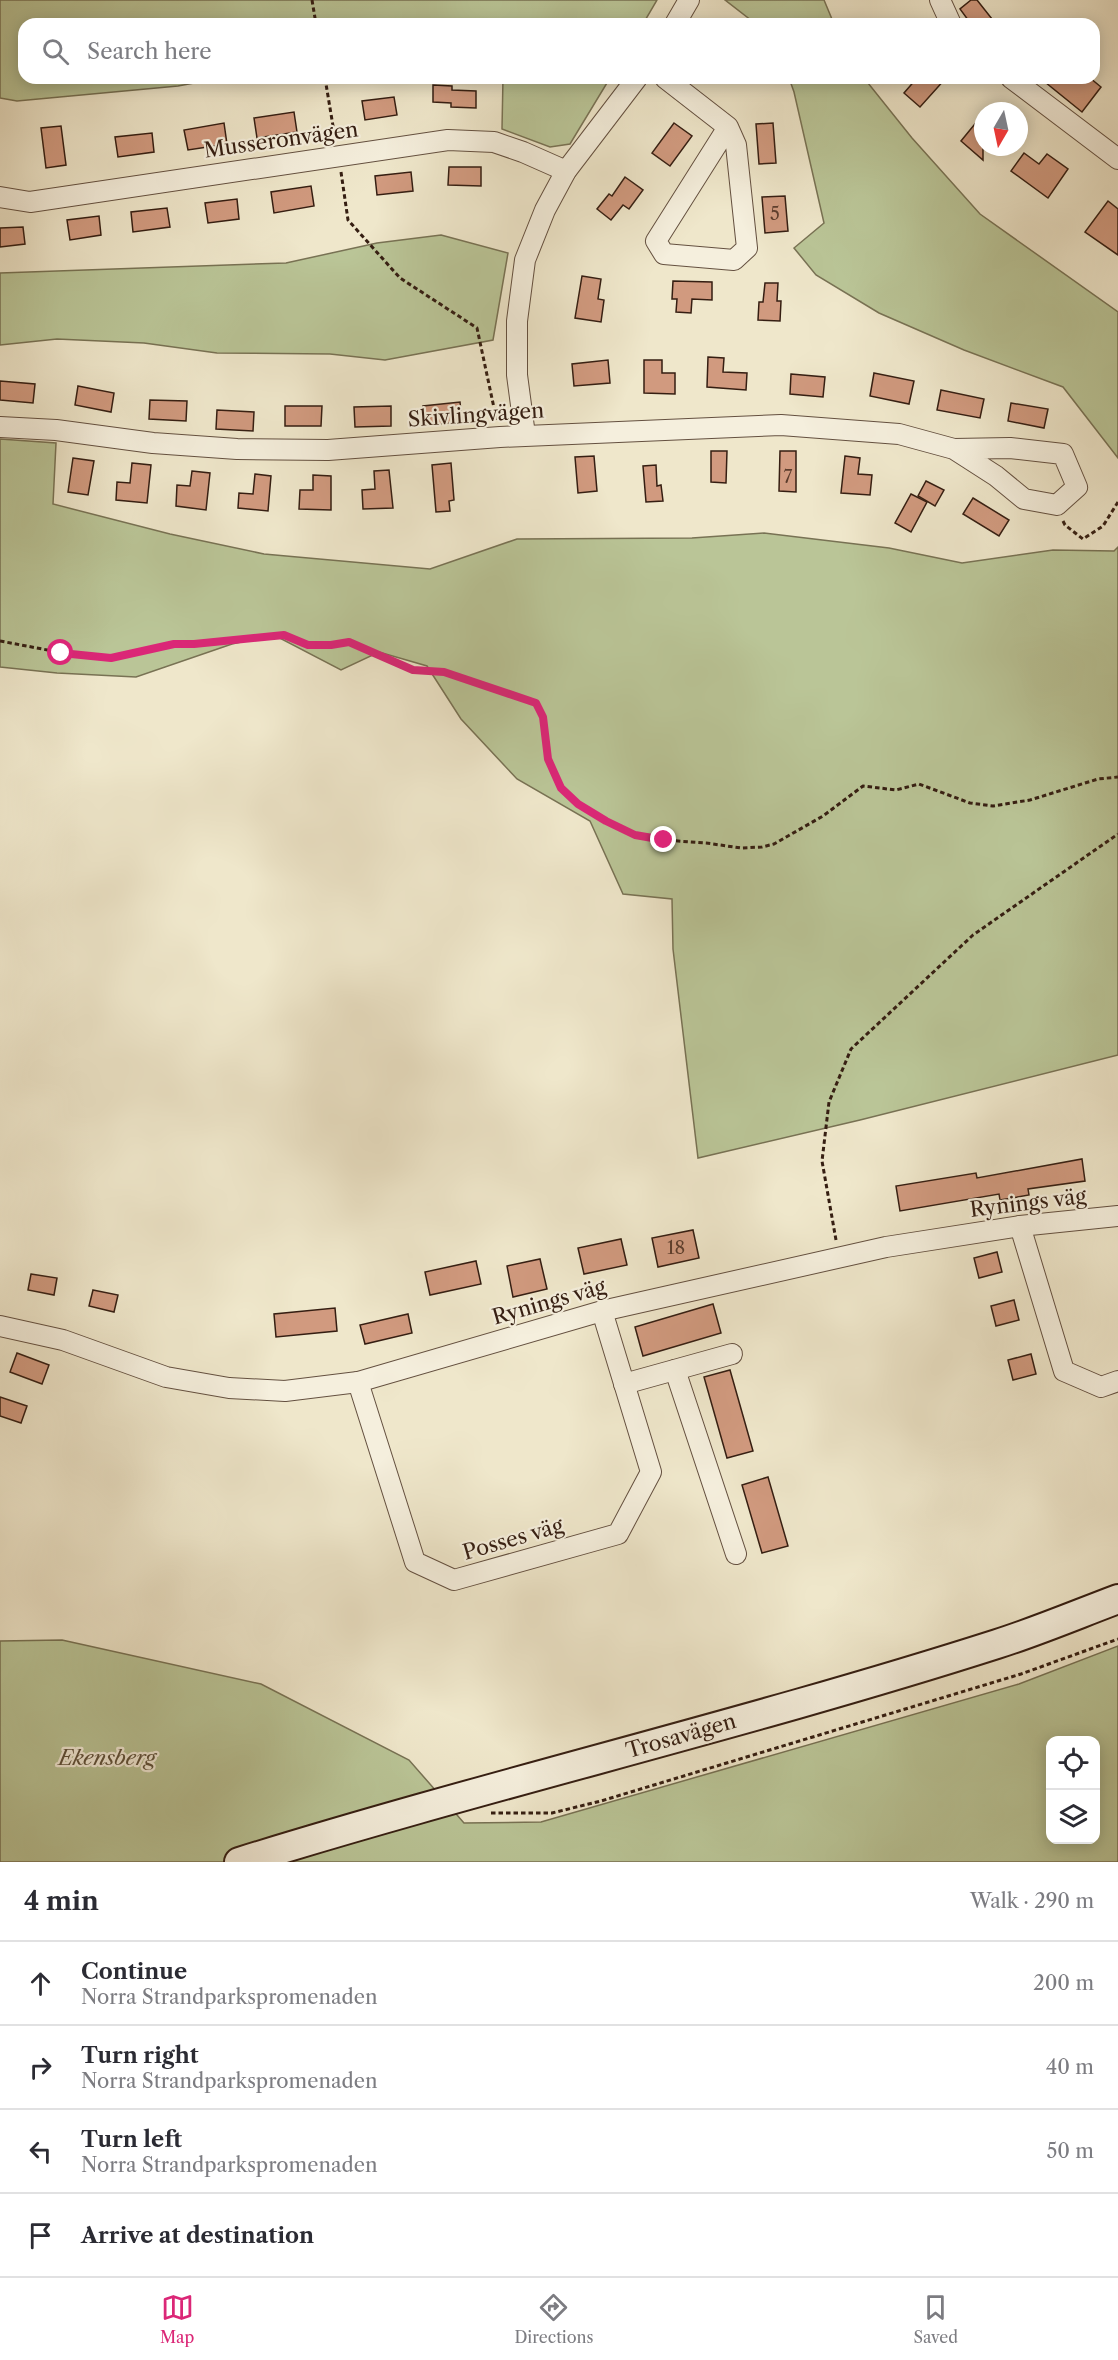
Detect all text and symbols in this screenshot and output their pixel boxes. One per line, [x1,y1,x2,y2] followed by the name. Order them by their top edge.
[18,18,1100,84] search box
[39,35,72,68] icon: search
[87,38,212,65] text: Search here
[974,102,1028,156] north arrow
[202,116,360,163] street label: Musseronvägen
[770,203,780,225] house number: 5
[407,397,545,432] street label: Skivlingvägen
[784,466,793,488] house number: 7
[47,639,73,665] route start
[650,826,676,852] route end
[968,1183,1088,1222] street label: Rynings väg
[667,1237,685,1259] house number: 18
[489,1273,609,1330] street label: Rynings väg
[460,1512,567,1565] street label: Posses väg
[623,1708,739,1763] street label: Trosavägen
[1046,1736,1100,1844] map controls
[1046,1736,1100,1790] button: locate
[56,1745,158,1770] park label: Ekensberg
[1046,1790,1100,1844] button: layers
[24,1885,99,1917] text: 4 min
[970,1889,1094,1913] text: Walk · 290 m
[81,1958,187,1985] text: Continue
[24,1967,57,2000] icon: ahead
[1033,1971,1094,1995] text: 200 m
[81,1985,377,2009] text: Norra Strandparkspromenaden
[81,2042,199,2069] text: Turn right
[24,2051,57,2084] icon: right
[1046,2055,1094,2079] text: 40 m
[81,2069,377,2093] text: Norra Strandparkspromenaden
[81,2126,182,2153] text: Turn left
[24,2135,57,2168] icon: left
[1047,2139,1094,2163] text: 50 m
[81,2153,377,2177] text: Norra Strandparkspromenaden
[24,2219,57,2252] icon: arrive
[81,2222,314,2249] text: Arrive at destination
[160,2291,194,2347] tab: Map
[514,2291,593,2347] tab: Directions
[914,2291,958,2347] tab: Saved

